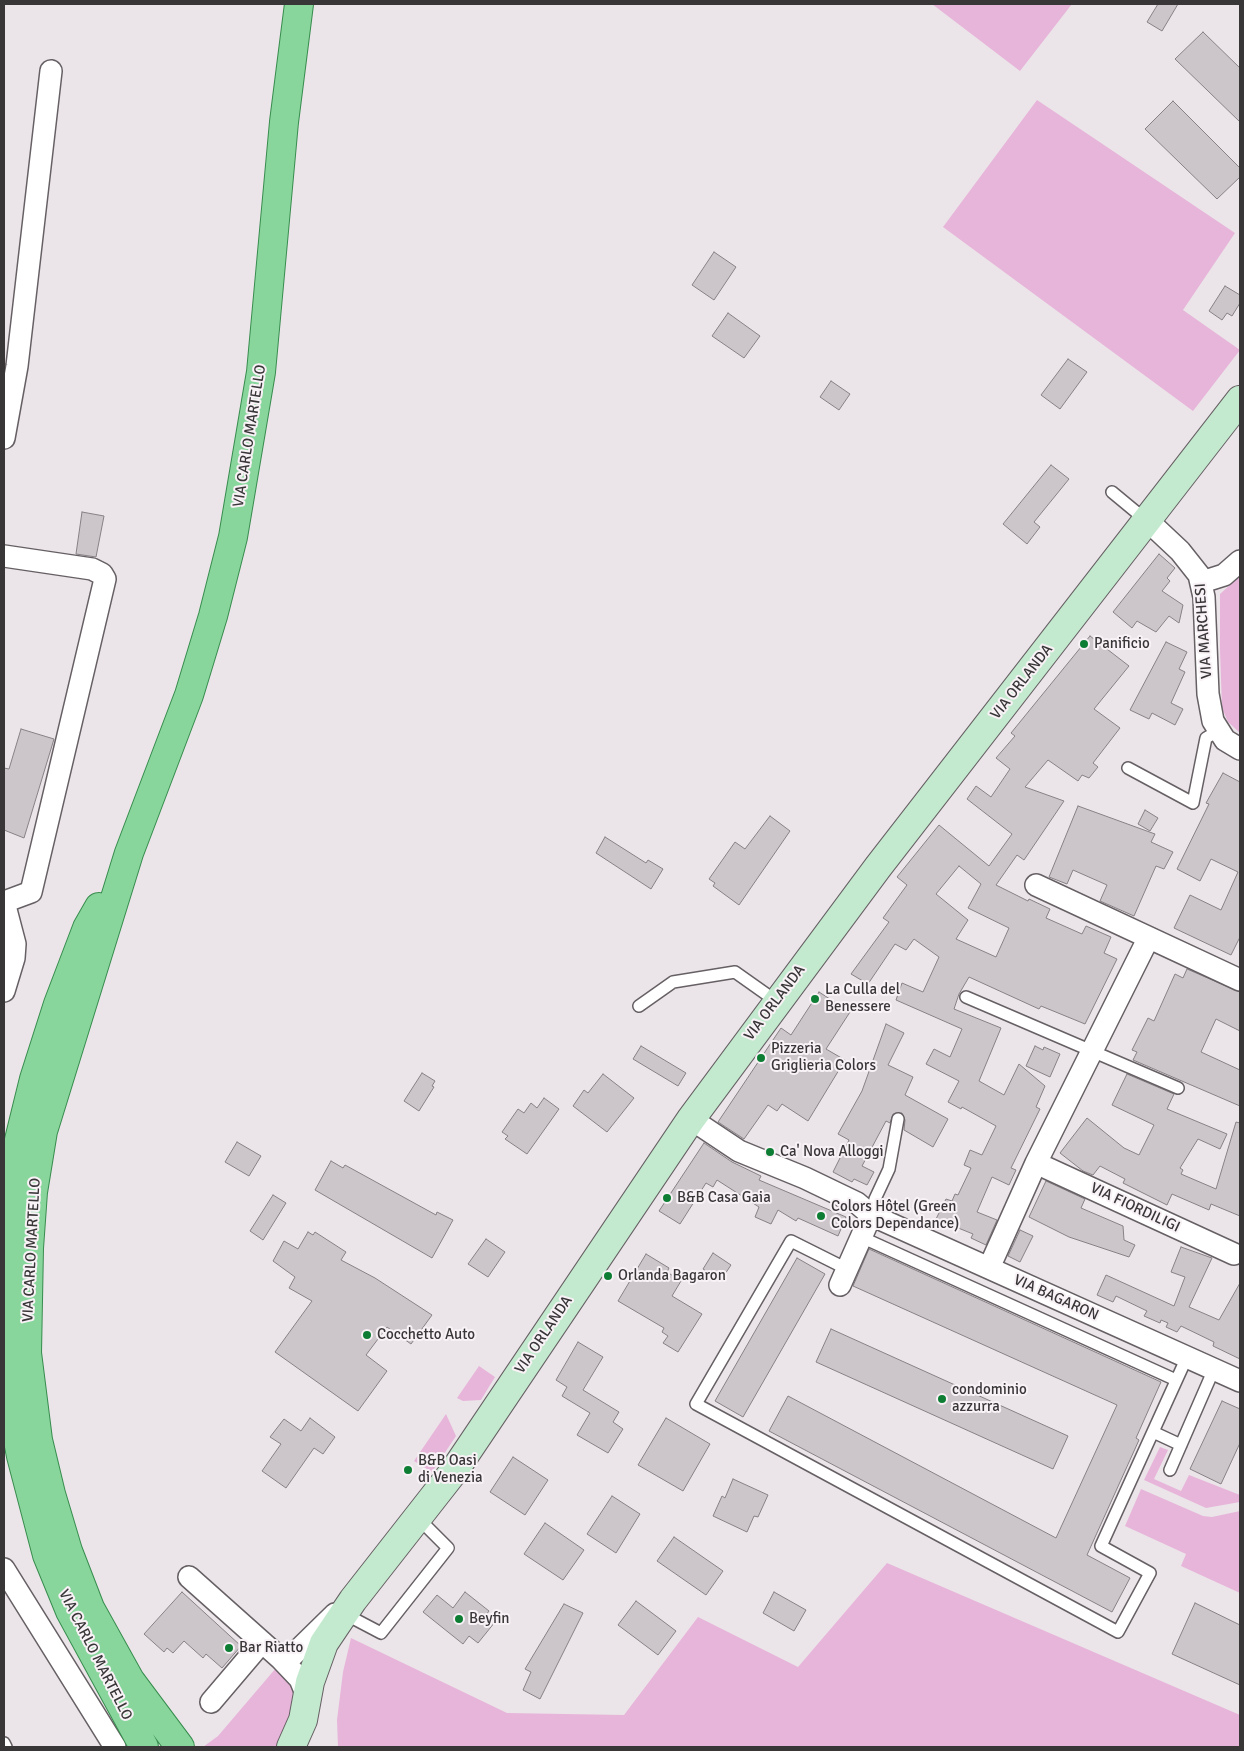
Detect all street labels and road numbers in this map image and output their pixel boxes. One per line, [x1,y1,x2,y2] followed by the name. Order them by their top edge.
[230,363,270,509] street label: VIA CARLO MARTELLO
[1192,583,1216,679] street label: VIA MARCHESI
[987,641,1057,723] street label: VIA ORLANDA
[741,962,809,1044] street label: VIA ORLANDA
[19,1178,45,1322] street label: VIA CARLO MARTELLO
[1087,1179,1183,1237] street label: VIA FIORDILIGI
[1011,1271,1101,1325] street label: VIA BAGARON
[511,1293,577,1377] street label: VIA ORLANDA
[54,1587,136,1723] street label: VIA CARLO MARTELLO

